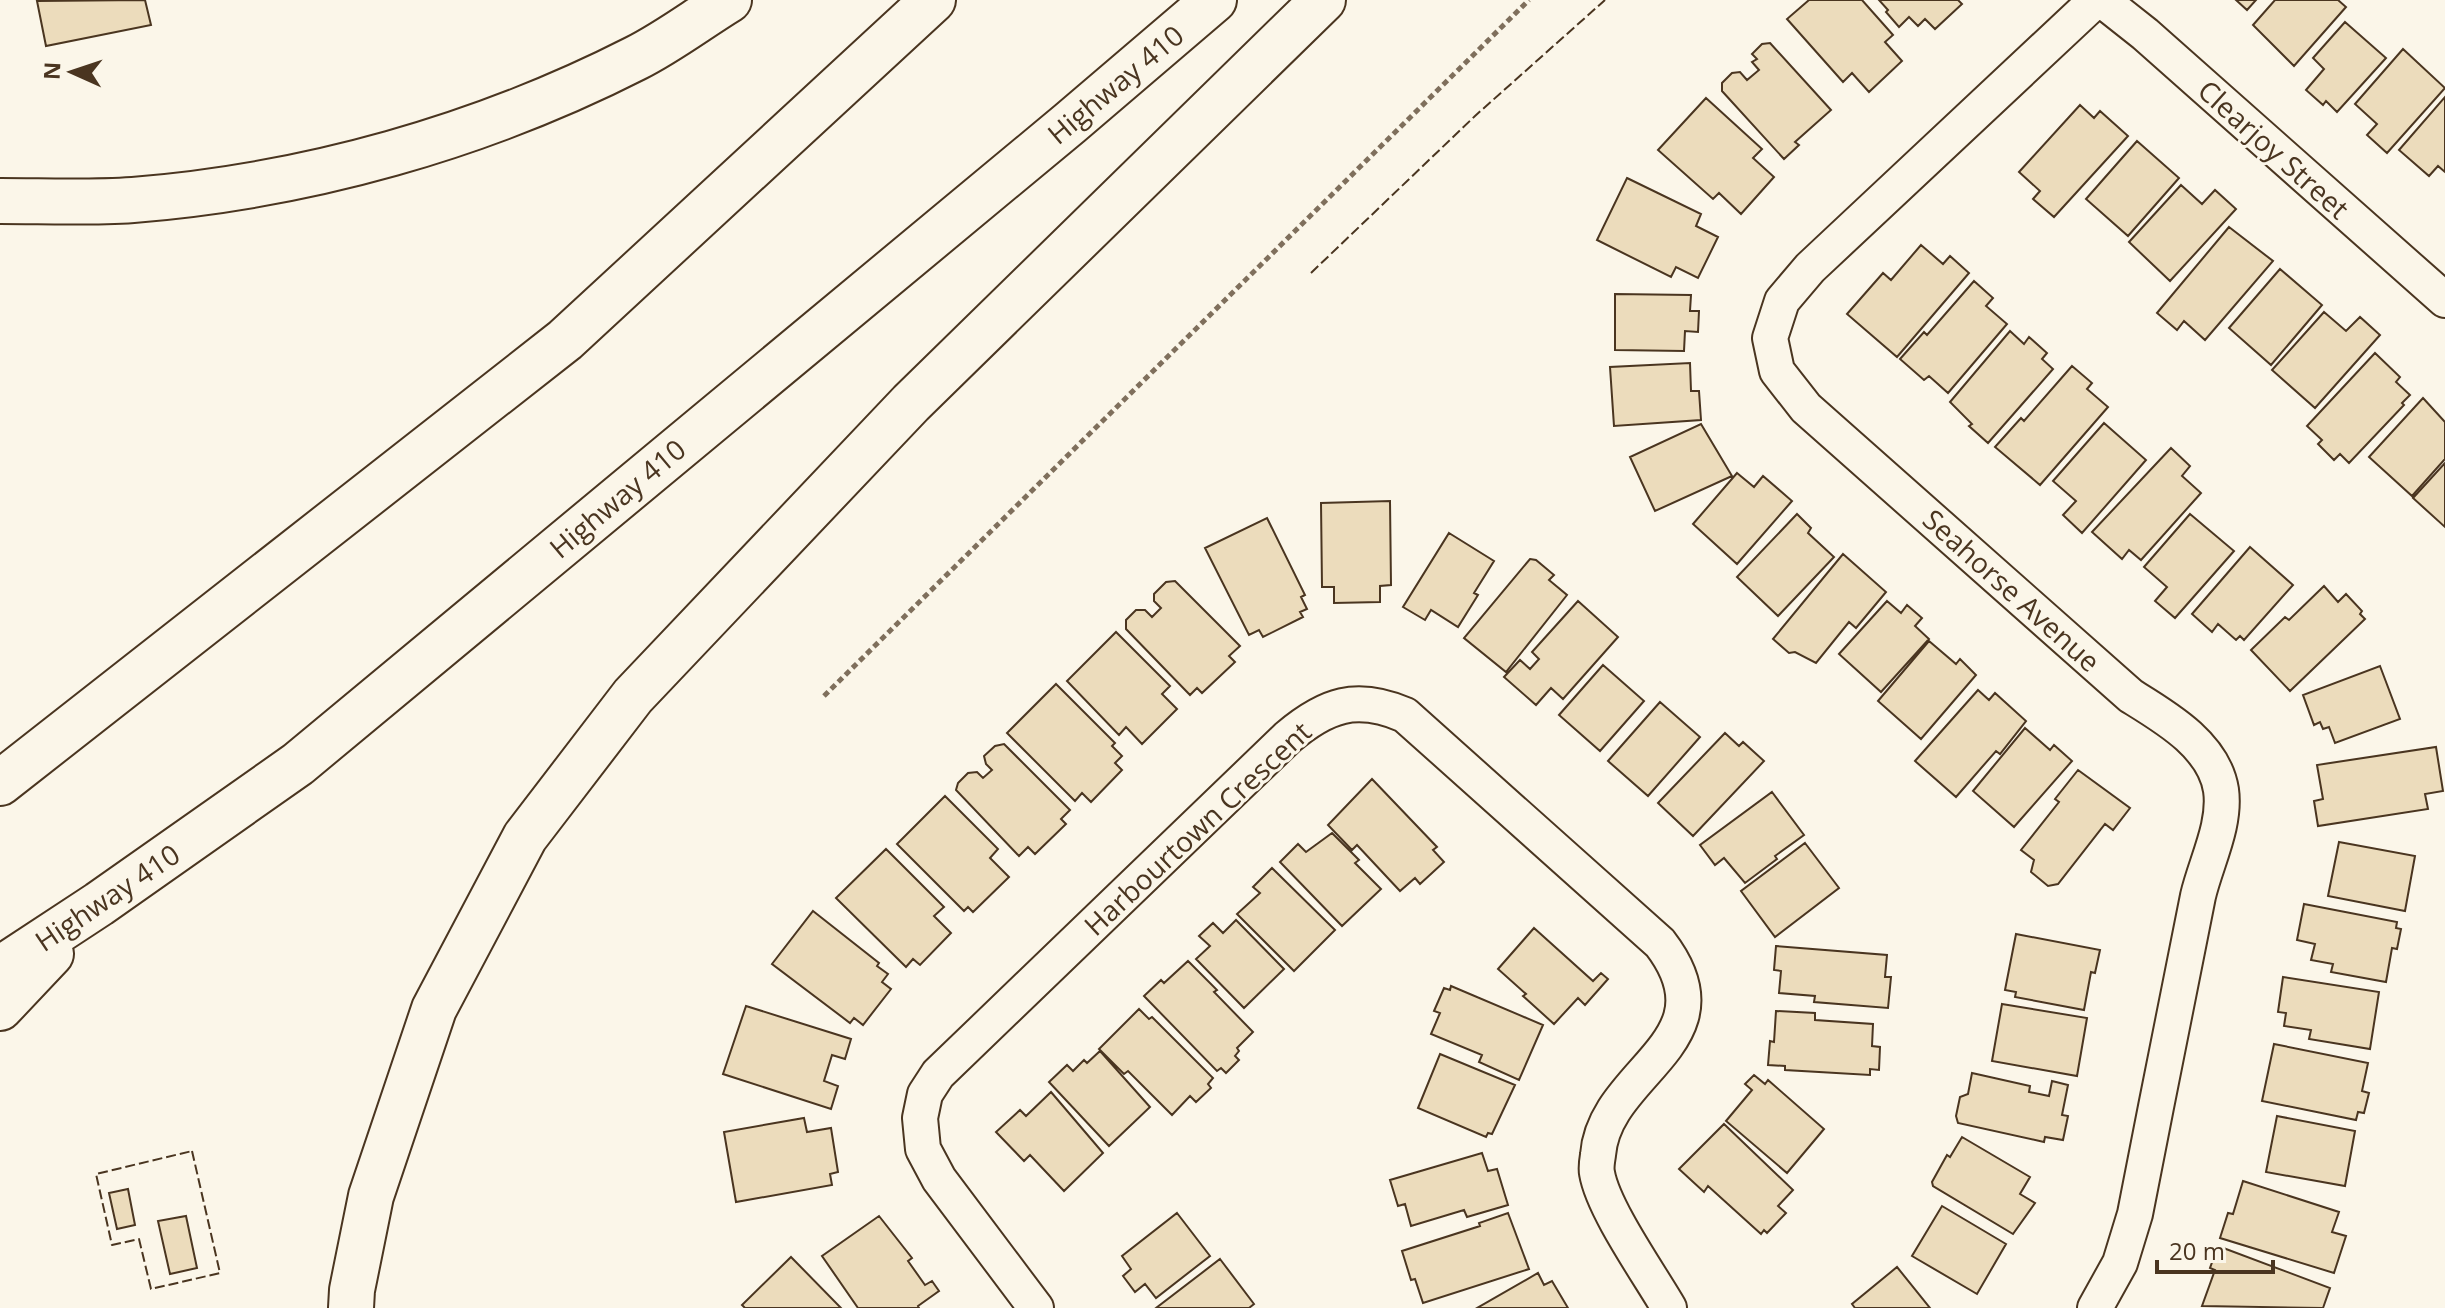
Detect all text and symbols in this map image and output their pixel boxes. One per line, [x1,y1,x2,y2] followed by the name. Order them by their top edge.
[1039,16,1191,152] street label: Highway 410
[32,32,112,112] north arrow
[36,61,66,81] text: N
[2190,71,2358,227] street label: Clearjoy Street
[541,430,693,566] street label: Highway 410
[1915,500,2109,680] street label: Seahorse Avenue
[1075,713,1319,943] street label: Harbourtown Crescent
[27,835,187,959] street label: Highway 410
[2157,1224,2273,1274] scale bar
[2169,1234,2225,1267] text: 20 m

